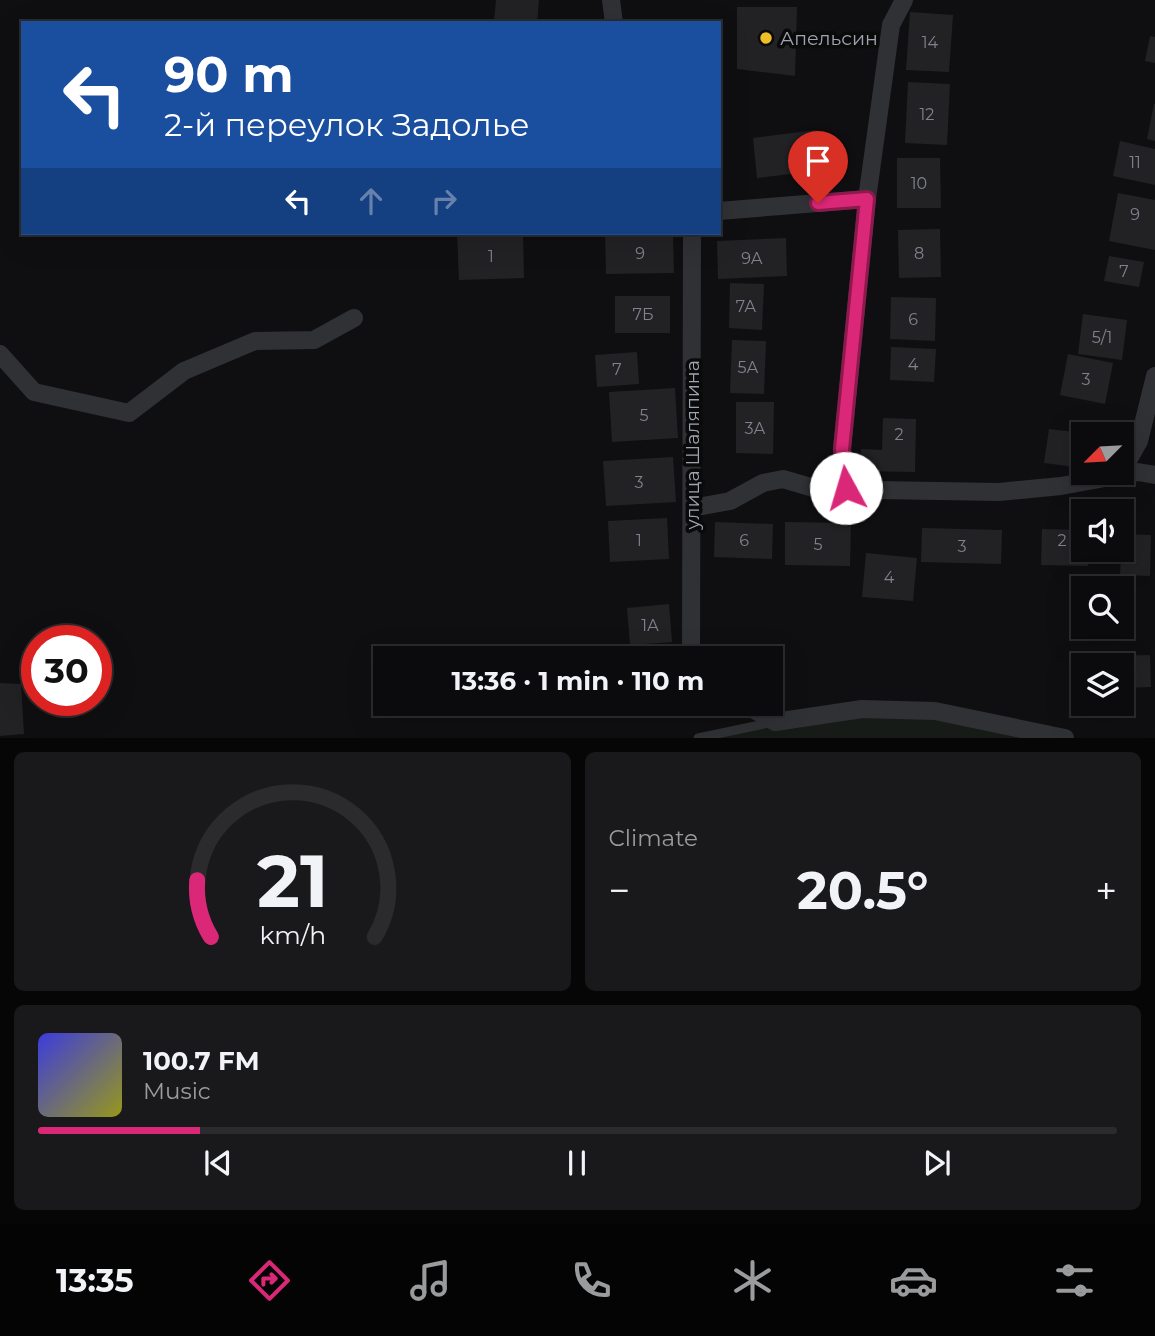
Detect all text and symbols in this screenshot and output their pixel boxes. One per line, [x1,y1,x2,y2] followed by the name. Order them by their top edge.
[780,27,878,50] place label: Апельсин
[758,30,774,46] marker: Апельсин
[922,33,939,52] house number: 14
[164,45,294,104] text: 90 m
[49,49,140,140] icon: left
[164,105,530,144] text: 2-й переулок Задолье
[920,105,934,124] house number: 12
[788,131,848,203] pin
[799,142,837,180] icon: arrive
[1129,153,1141,172] house number: 11
[911,174,927,193] house number: 10
[279,182,317,220] icon: left
[352,182,390,220] icon: ahead
[425,182,463,220] icon: right
[1130,205,1140,224] house number: 9
[635,244,645,263] house number: 9
[914,244,924,263] house number: 8
[488,247,494,266] house number: 1
[741,249,763,268] house number: 9А
[1119,262,1129,281] house number: 7
[736,297,756,316] house number: 7А
[632,305,654,324] house number: 7Б
[908,310,918,329] house number: 6
[1092,328,1112,347] house number: 5/1
[908,355,919,374] house number: 4
[738,358,759,377] house number: 5А
[612,360,622,379] house number: 7
[681,360,704,531] street label: улица Шаляпина
[1081,370,1091,389] house number: 3
[639,406,649,425] house number: 5
[745,419,766,438] house number: 3А
[1071,422,1134,485] north arrow
[1071,422,1134,716] map controls
[894,425,904,444] house number: 2
[809,451,883,525] position arrow
[634,473,644,492] house number: 3
[1071,499,1134,562] button: sound
[636,531,642,550] house number: 1
[739,531,749,550] house number: 6
[1057,531,1067,550] house number: 2
[813,535,823,554] house number: 5
[957,537,967,556] house number: 3
[884,568,895,587] house number: 4
[1071,576,1134,639] button: search
[641,616,659,635] house number: 1А
[21,625,112,716] speed limit sign: 30
[1071,653,1134,716] button: layers
[452,665,704,697] text: 13:36 · 1 min · 110 m
[609,824,698,852] text: Climate
[257,838,328,926] text: 21
[797,859,928,922] text: 20.5°
[609,867,630,914] text: −
[1095,867,1117,914] text: +
[259,920,326,950] text: km/h
[143,1045,259,1077] text: 100.7 FM
[143,1077,211,1105] text: Music
[199,1144,237,1182] icon: previous
[558,1144,596,1182] icon: pause
[918,1144,956,1182] icon: next
[245,1256,294,1305] icon: directions
[406,1256,455,1305] icon: music
[567,1256,616,1305] icon: phone
[728,1256,777,1305] icon: climate
[889,1256,938,1305] icon: car
[1050,1256,1099,1305] icon: filters
[56,1261,134,1300] text: 13:35

